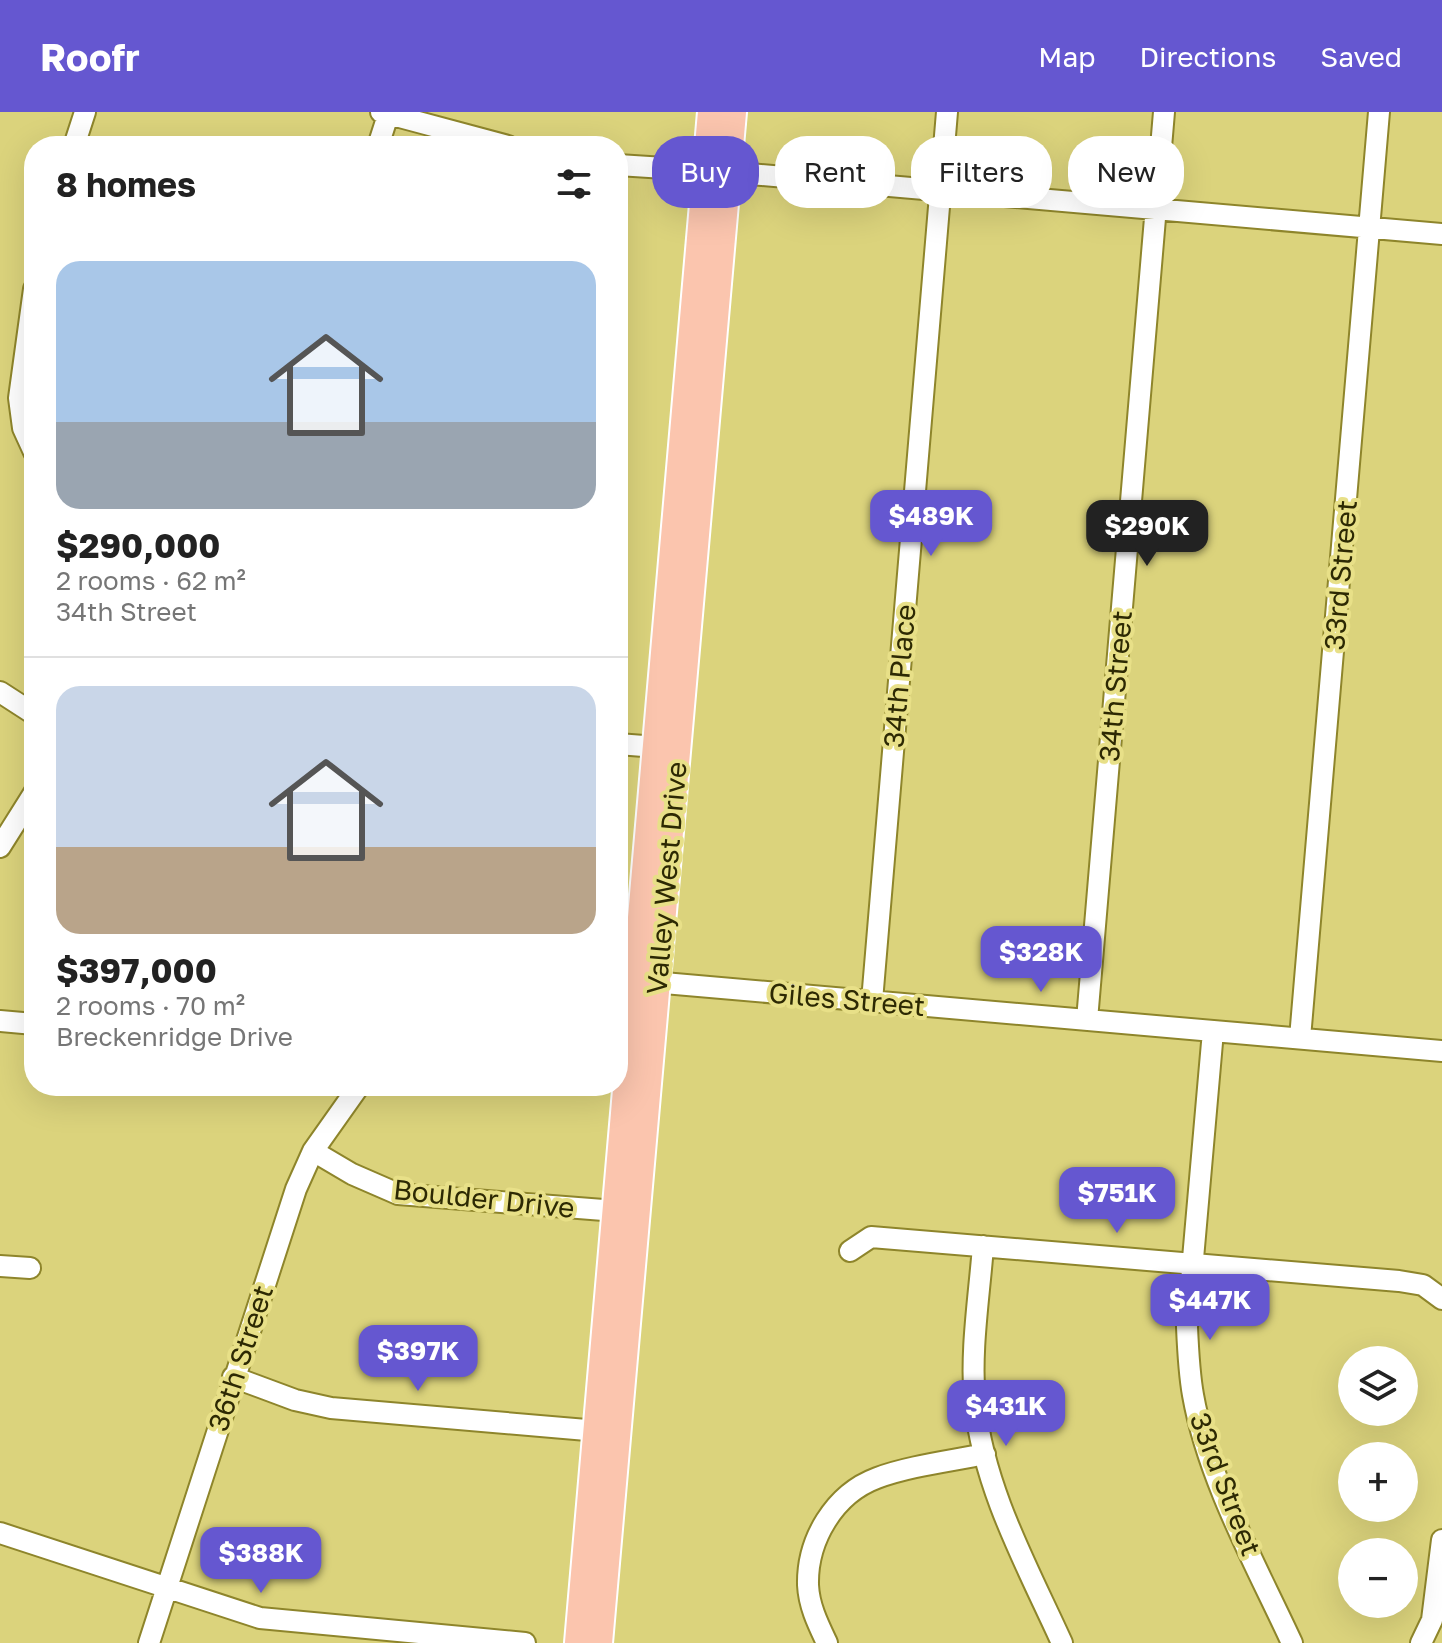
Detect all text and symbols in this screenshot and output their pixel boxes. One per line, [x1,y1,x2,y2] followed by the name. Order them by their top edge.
[40,34,140,79] text: Roofr
[1038,40,1095,73] text: Map
[1139,40,1276,73] text: Directions
[1320,40,1402,73] text: Saved
[652,136,759,208] chip: Buy
[775,136,895,208] chip: Rent
[911,136,1052,208] chip: Filters
[1068,136,1184,208] chip: New
[552,162,596,206] icon: filters
[56,164,196,204] text: 8 homes
[254,313,398,457] icon: home
[875,490,987,558] pin: $489K
[1317,499,1363,651] street label: 33rd Street
[888,500,974,531] text: $489K
[1091,500,1203,568] pin: $290K
[1104,510,1190,541] text: $290K
[56,525,220,565] text: $290,000
[56,565,246,596] text: 2 rooms · 62 m²
[56,596,197,627] text: 34th Street
[876,603,922,749] street label: 34th Place
[1092,609,1138,763] street label: 34th Street
[254,738,398,882] icon: home
[639,760,693,996] street label: Valley West Drive
[985,926,1097,994] pin: $328K
[999,936,1083,967] text: $328K
[56,950,217,990] text: $397,000
[767,976,927,1022] street label: Giles Street
[56,990,245,1021] text: 2 rooms · 70 m²
[56,1021,293,1052] text: Breckenridge Drive
[1061,1167,1173,1235] pin: $751K
[392,1172,576,1224] street label: Boulder Drive
[1077,1177,1157,1208] text: $751K
[1154,1274,1266,1342] pin: $447K
[201,1281,279,1435] street label: 36th Street
[1169,1284,1251,1315] text: $447K
[362,1325,474,1393] pin: $397K
[377,1335,459,1366] text: $397K
[1338,1346,1418,1618] map controls
[1338,1346,1418,1426] button: layers
[950,1380,1062,1448] pin: $431K
[965,1390,1047,1421] text: $431K
[1184,1408,1268,1560] street label: 33rd Street
[1338,1442,1418,1522] button: +
[205,1527,317,1595] pin: $388K
[218,1537,304,1568] text: $388K
[1338,1538,1418,1618] button: −

